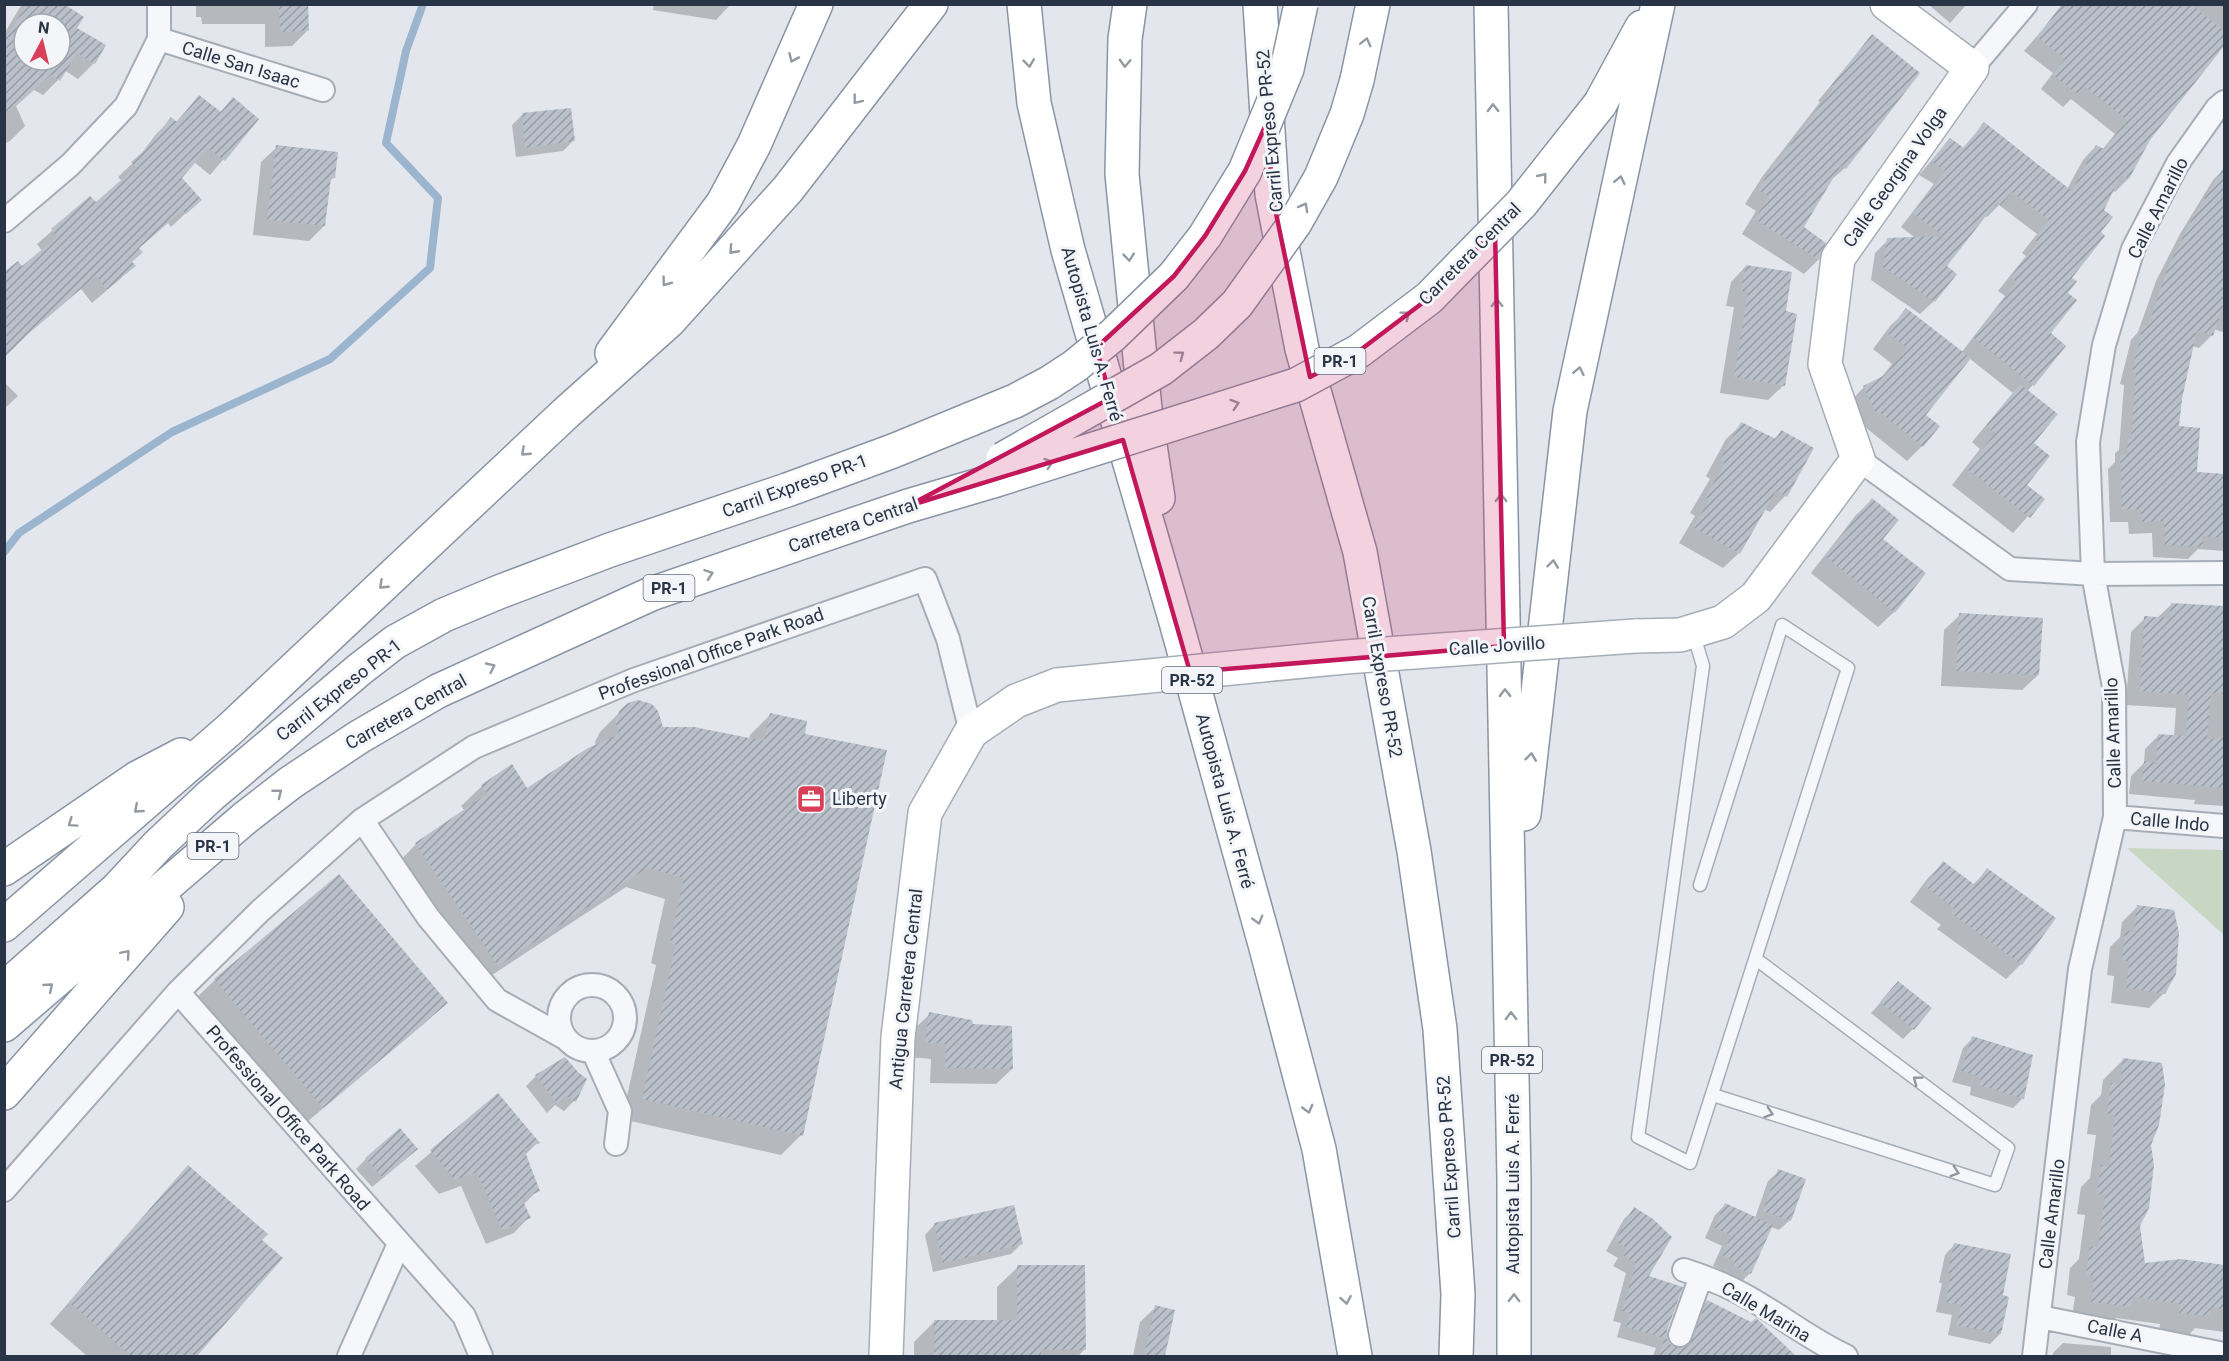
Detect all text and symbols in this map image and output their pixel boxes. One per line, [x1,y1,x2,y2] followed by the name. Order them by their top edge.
[12,12,72,72] north arrow
[37,17,51,38] text: N
[180,37,303,92] street label: Calle San Isaac
[1358,38,1371,48] one-way arrow
[1252,49,1287,213] street label: Carril Expreso PR-52
[788,52,800,63] one-way arrow
[1023,58,1035,67] one-way arrow
[1118,58,1131,67] one-way arrow
[853,93,864,104] one-way arrow
[1838,102,1951,251] street label: Calle Georgina Volga
[1487,104,1499,113] one-way arrow
[2123,154,2192,262] street label: Calle Amarillo
[1535,172,1546,183] one-way arrow
[1613,175,1626,185] one-way arrow
[1414,198,1525,309] street label: Carretera Central
[1297,202,1308,213] one-way arrow
[729,243,740,254] one-way arrow
[1057,244,1127,424] street label: Autopista Luis A. Ferré
[1122,253,1135,262] one-way arrow
[662,275,673,286] one-way arrow
[1491,299,1503,308] one-way arrow
[1400,312,1411,323] one-way arrow
[1314,348,1366,374] road number: PR-1
[1173,351,1184,362] one-way arrow
[1572,366,1585,376] one-way arrow
[1229,399,1240,412] one-way arrow
[521,445,531,456] one-way arrow
[719,449,870,522] street label: Carril Expreso PR-1
[1043,458,1054,470] one-way arrow
[785,493,920,557] street label: Carretera Central
[1494,494,1507,503] one-way arrow
[1546,559,1558,568] one-way arrow
[703,568,714,581] one-way arrow
[644,575,694,601] road number: PR-1
[379,578,390,589] one-way arrow
[1358,595,1407,759] street label: Carril Expreso PR-52
[595,603,826,704] street label: Professional Office Park Road
[1448,632,1546,659] street label: Calle Jovillo
[272,634,406,745] street label: Carril Expreso PR-1
[485,662,496,674] one-way arrow
[1162,667,1222,693] road number: PR-52
[341,670,470,754] street label: Carretera Central
[2100,677,2125,789] street label: Calle Amarillo
[1498,689,1511,698] one-way arrow
[1192,711,1259,891] street label: Autopista Luis A. Ferré
[1524,753,1536,762] one-way arrow
[795,783,827,815] office icon: Liberty
[832,788,887,809] place label: Liberty
[271,789,282,800] one-way arrow
[135,802,145,813] one-way arrow
[2130,808,2211,835] street label: Calle Indo
[67,816,78,827] one-way arrow
[188,833,238,859] road number: PR-1
[885,888,926,1090] street label: Antigua Carretera Central
[1251,914,1263,925] one-way arrow
[119,950,130,961] one-way arrow
[42,983,53,994] one-way arrow
[1505,1011,1517,1020] one-way arrow
[202,1021,374,1214] street label: Professional Office Park Road
[1482,1047,1542,1073] road number: PR-52
[1432,1075,1465,1239] street label: Carril Expreso PR-52
[1913,1076,1924,1087] one-way arrow
[1502,1094,1523,1274] street label: Autopista Luis A. Ferré
[1301,1103,1313,1113] one-way arrow
[1763,1106,1774,1118] one-way arrow
[2034,1158,2069,1270] street label: Calle Amarillo
[1949,1165,1960,1177] one-way arrow
[1718,1277,1815,1346] street label: Calle Marina
[1508,1294,1520,1303] one-way arrow
[1339,1295,1351,1304] one-way arrow
[2086,1315,2145,1346] street label: Calle A

